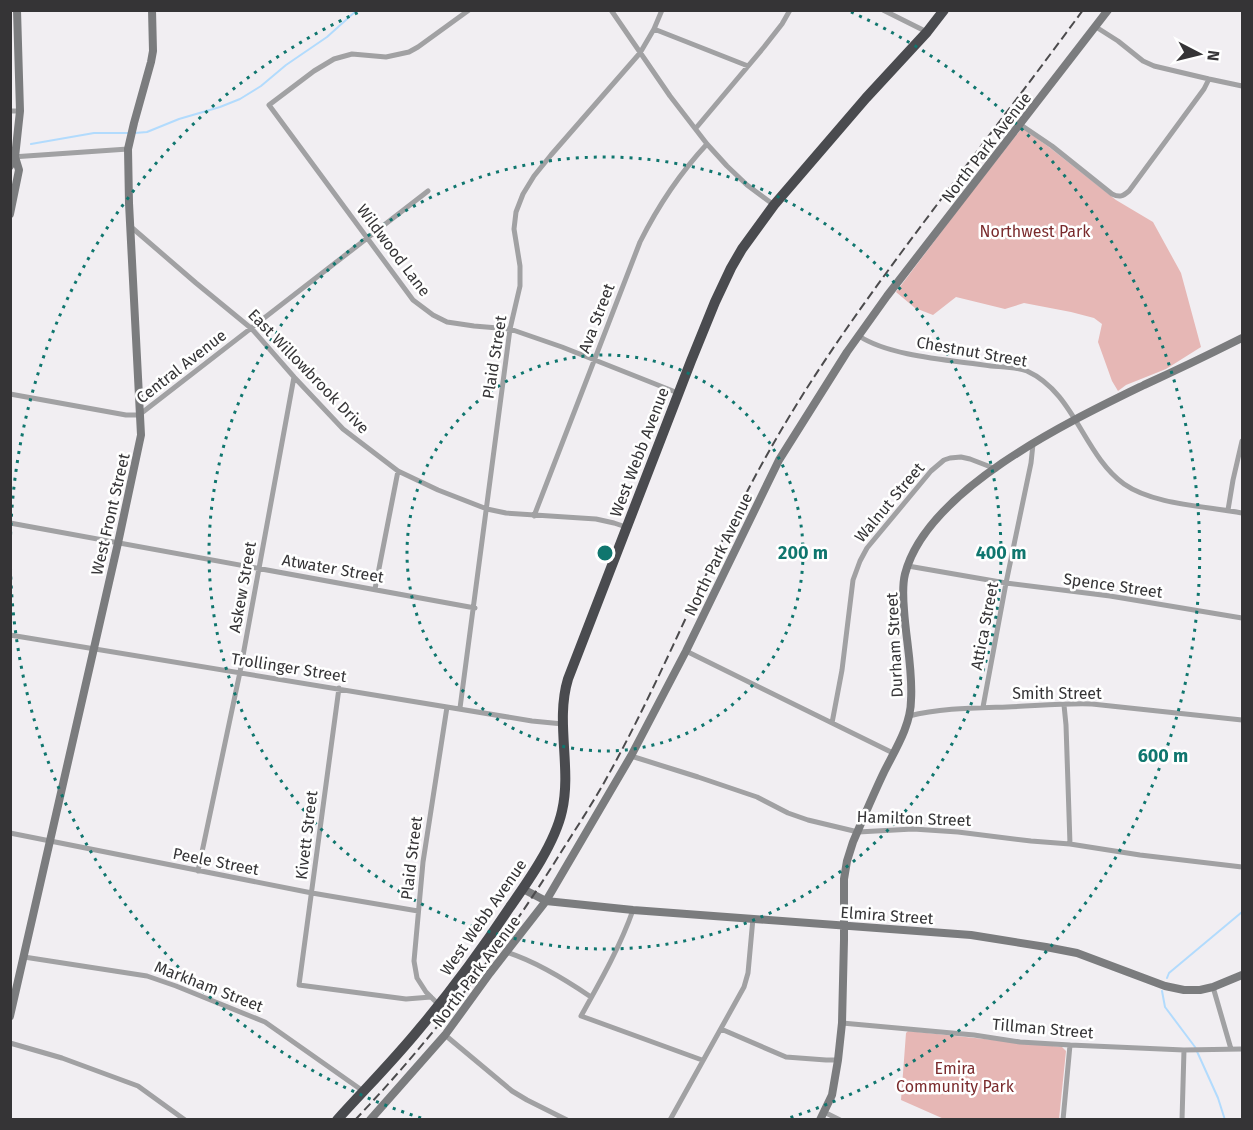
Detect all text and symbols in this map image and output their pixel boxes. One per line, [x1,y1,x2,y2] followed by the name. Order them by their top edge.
[1169,24,1229,84] north arrow
[1203,49,1223,62] text: N
[937,88,1035,206] street label: North Park Avenue
[353,200,434,300] street label: Wildwood Lane
[980,222,1091,241] park label: Northwest Park
[574,280,619,356] street label: Ava Street
[244,305,373,438] street label: East Willowbrook Drive
[479,314,510,400] street label: Plaid Street
[133,325,230,407] street label: Central Avenue
[915,332,1029,371] street label: Chestnut Street
[606,385,673,520] street label: West Webb Avenue
[87,451,134,577] street label: West Front Street
[851,458,928,546] street label: Walnut Street
[680,490,757,619] street label: North Park Avenue
[225,540,260,634] street label: Askew Street
[778,542,828,564] text: 200 m
[976,542,1026,564] text: 400 m
[595,543,615,563] centre of rings
[281,550,386,587] street label: Atwater Street
[1062,569,1164,602] street label: Spence Street
[967,580,1002,672] street label: Attica Street
[882,592,907,698] street label: Durham Street
[230,649,348,686] street label: Trollinger Street
[1012,684,1102,703] street label: Smith Street
[1138,745,1188,767] text: 600 m
[292,789,321,881] street label: Kivett Street
[856,807,972,830] street label: Hamilton Street
[397,815,426,901] street label: Plaid Street
[171,844,261,879] street label: Peele Street
[436,856,531,979] street label: West Webb Avenue
[840,903,934,928] street label: Elmira Street
[428,912,525,1031] street label: North Park Avenue
[152,957,266,1016] street label: Markham Street
[992,1015,1095,1042] street label: Tillman Street
[896,1059,1015,1096] park label: Emira Community Park

